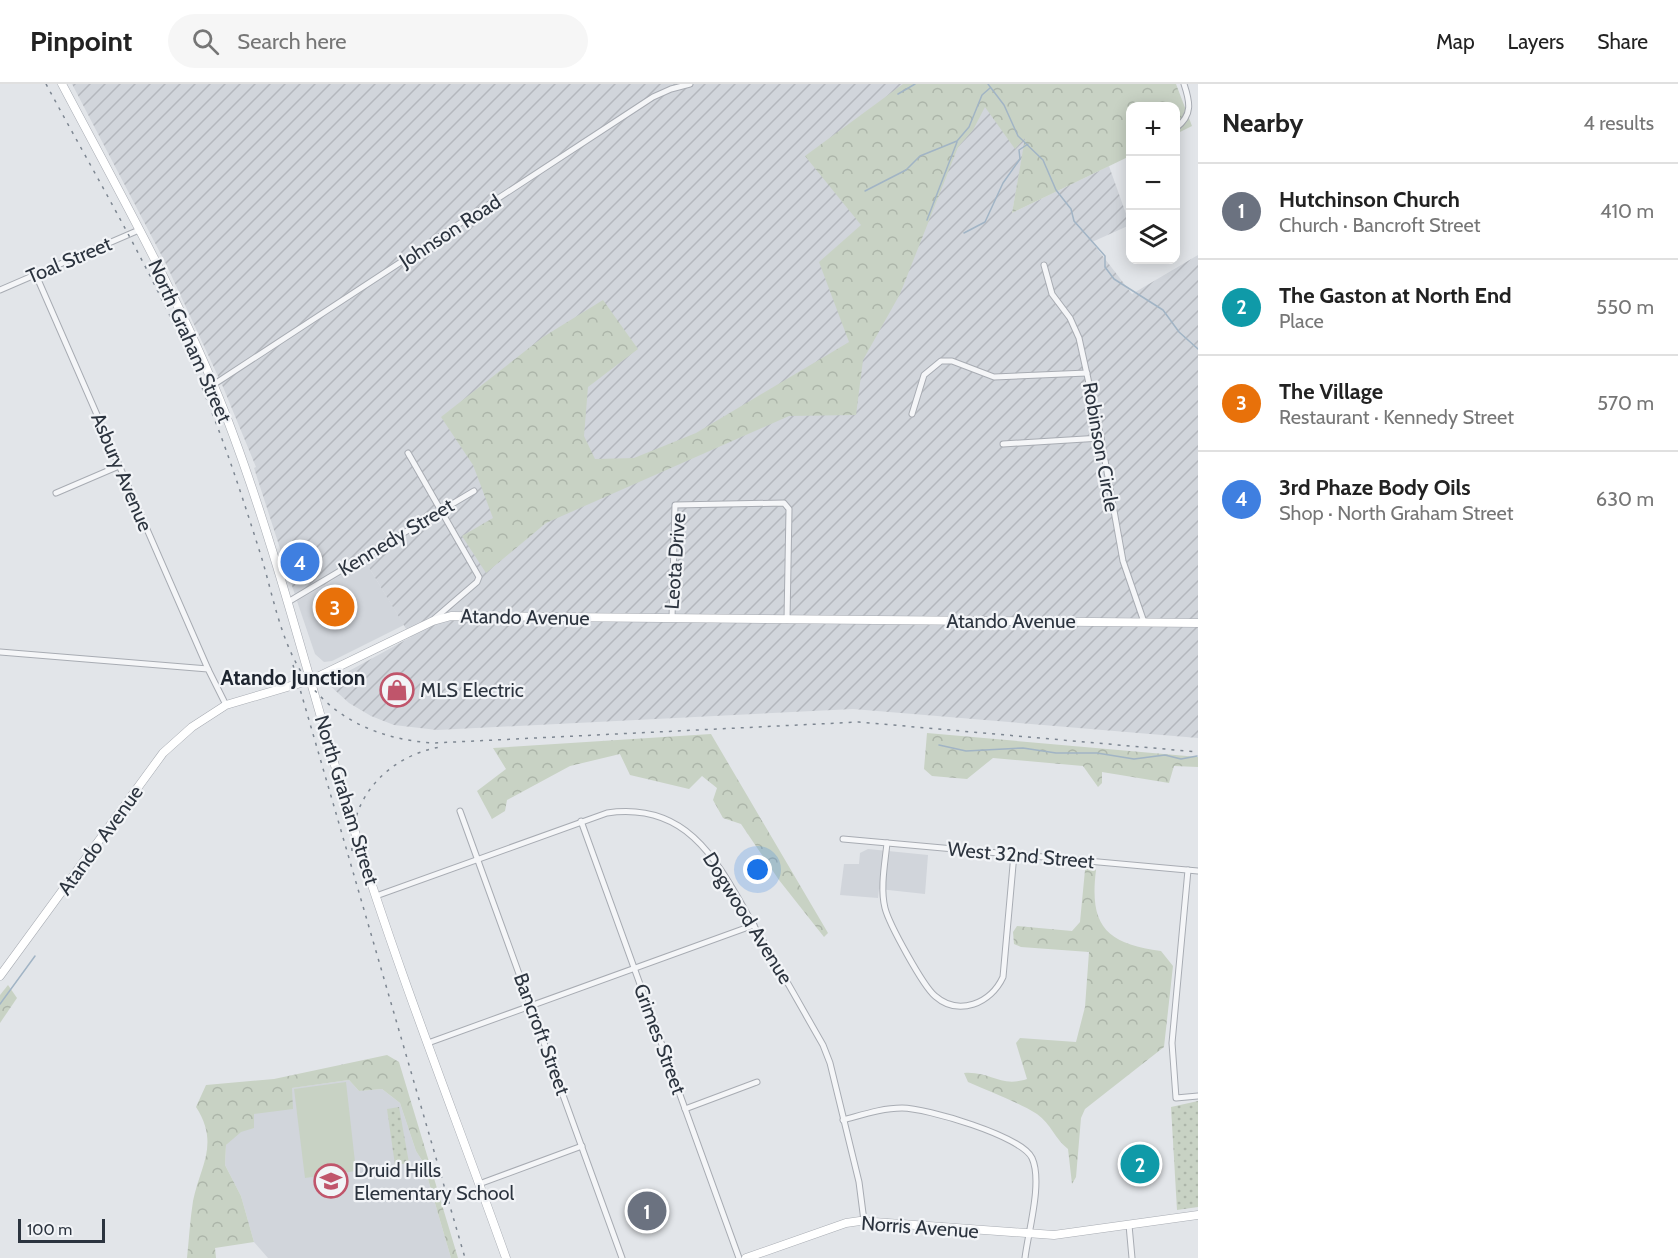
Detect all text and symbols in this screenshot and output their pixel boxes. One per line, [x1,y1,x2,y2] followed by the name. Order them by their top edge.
[168,14,588,68] search box
[30,24,132,58] text: Pinpoint
[189,25,222,58] icon: search
[237,28,347,55] text: Search here
[1436,29,1475,54] text: Map
[1508,29,1564,54] text: Layers
[1597,29,1648,54] text: Share
[1126,102,1180,264] map controls
[1126,102,1180,156] button: +
[1222,107,1303,139] text: Nearby
[1583,111,1654,135] text: 4 results
[1126,156,1180,210] button: −
[1279,186,1460,213] text: Hutchinson Church
[394,189,505,273] street label: Johnson Road
[1238,199,1245,223] text: 1
[1600,199,1654,223] text: 410 m
[1126,210,1180,264] button: layers
[1279,213,1480,237] text: Church · Bancroft Street
[23,231,115,289] street label: Toal Street
[143,256,237,427] street label: North Graham Street
[1279,282,1512,309] text: The Gaston at North End
[1236,295,1247,319] text: 2
[1596,295,1654,319] text: 550 m
[1279,309,1324,333] text: Place
[1279,378,1383,405] text: The Village
[1078,380,1124,514] street label: Robinson Circle
[1236,391,1247,415] text: 3
[1597,391,1654,415] text: 570 m
[1279,405,1514,429] text: Restaurant · Kennedy Street
[86,409,158,535] street label: Asbury Avenue
[1279,474,1471,501] text: 3rd Phaze Body Oils
[1235,487,1248,511] text: 4
[1596,487,1654,511] text: 630 m
[334,493,458,581] street label: Kennedy Street
[1279,501,1513,525] text: Shop · North Graham Street
[660,512,690,610] street label: Leota Drive
[280,540,320,584] pin: 4
[316,584,354,630] pin: 3
[460,604,590,630] street label: Atando Avenue
[946,609,1076,633] street label: Atando Avenue
[221,665,365,690] district label: Atando Junction
[379,672,415,708] shop icon: MLS Electric
[420,678,524,702] place label: MLS Electric
[310,712,384,888] street label: North Graham Street
[52,781,148,899] street label: Atando Avenue
[947,837,1096,873] street label: West 32nd Street
[698,848,798,988] street label: Dogwood Avenue
[743,855,772,884] your location
[509,970,575,1098] street label: Bancroft Street
[629,980,691,1098] street label: Grimes Street
[1120,1142,1160,1186] pin: 2
[354,1158,515,1205] place label: Druid Hills Elementary School
[313,1163,349,1199] school or university icon: Druid Hills Elementary School
[628,1188,666,1234] pin: 1
[860,1211,980,1243] street label: Norris Avenue
[18,1216,105,1244] scale bar
[27,1220,72,1239] text: 100 m

